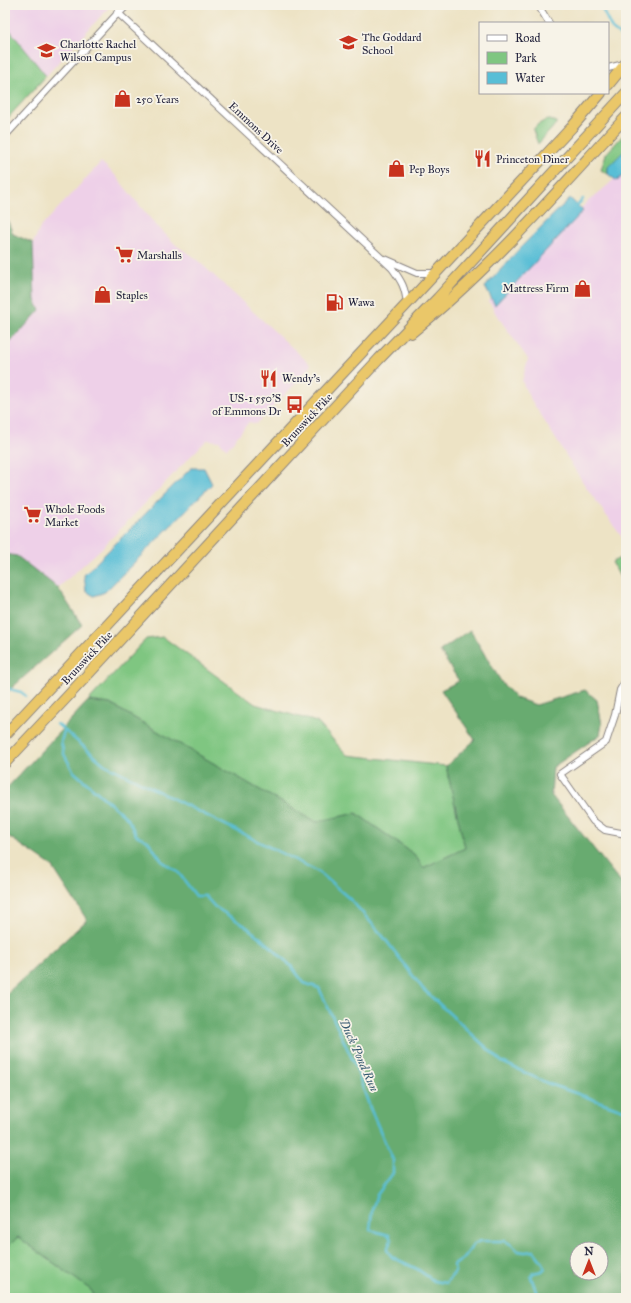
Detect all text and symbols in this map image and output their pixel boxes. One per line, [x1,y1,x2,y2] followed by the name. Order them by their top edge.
[479,22,609,94] legend
[362,31,422,57] place label: The Goddard School
[515,31,541,45] text: Road
[339,33,359,53] school or university icon: The Goddard School
[60,38,136,64] place label: Charlotte Rachel Wilson Campus
[37,40,57,60] school or university icon: Charlotte Rachel Wilson Campus
[515,51,537,65] text: Park
[515,71,545,85] text: Water
[113,89,133,109] shop icon: 250 Years
[136,93,179,106] place label: 250 Years
[226,99,286,157] street label: Emmons Drive
[473,149,493,169] restaurant icon: Princeton Diner
[496,153,570,166] place label: Princeton Diner
[386,159,406,179] shop icon: Pep Boys
[409,163,449,176] place label: Pep Boys
[114,245,134,265] supermarket icon: Marshalls
[137,249,182,262] place label: Marshalls
[572,278,592,298] shop icon: Mattress Firm
[503,282,570,295] place label: Mattress Firm
[93,285,113,305] shop icon: Staples
[116,289,148,302] place label: Staples
[325,292,345,312] fuel station icon: Wawa
[348,296,375,309] place label: Wawa
[259,368,279,388] restaurant icon: Wendy's
[282,372,320,385] place label: Wendy's
[279,390,335,449] street label: Brunswick Pike
[212,392,282,418] place label: US-1 550'S of Emmons Dr
[284,394,304,414] bus stop icon: US-1 550'S of Emmons Dr
[45,503,105,529] place label: Whole Foods Market
[22,505,42,525] supermarket icon: Whole Foods Market
[59,628,115,687] street label: Brunswick Pike
[337,1016,382,1094] water label: Duck Pond Run
[569,1241,609,1281] north arrow
[584,1245,594,1258] text: N

